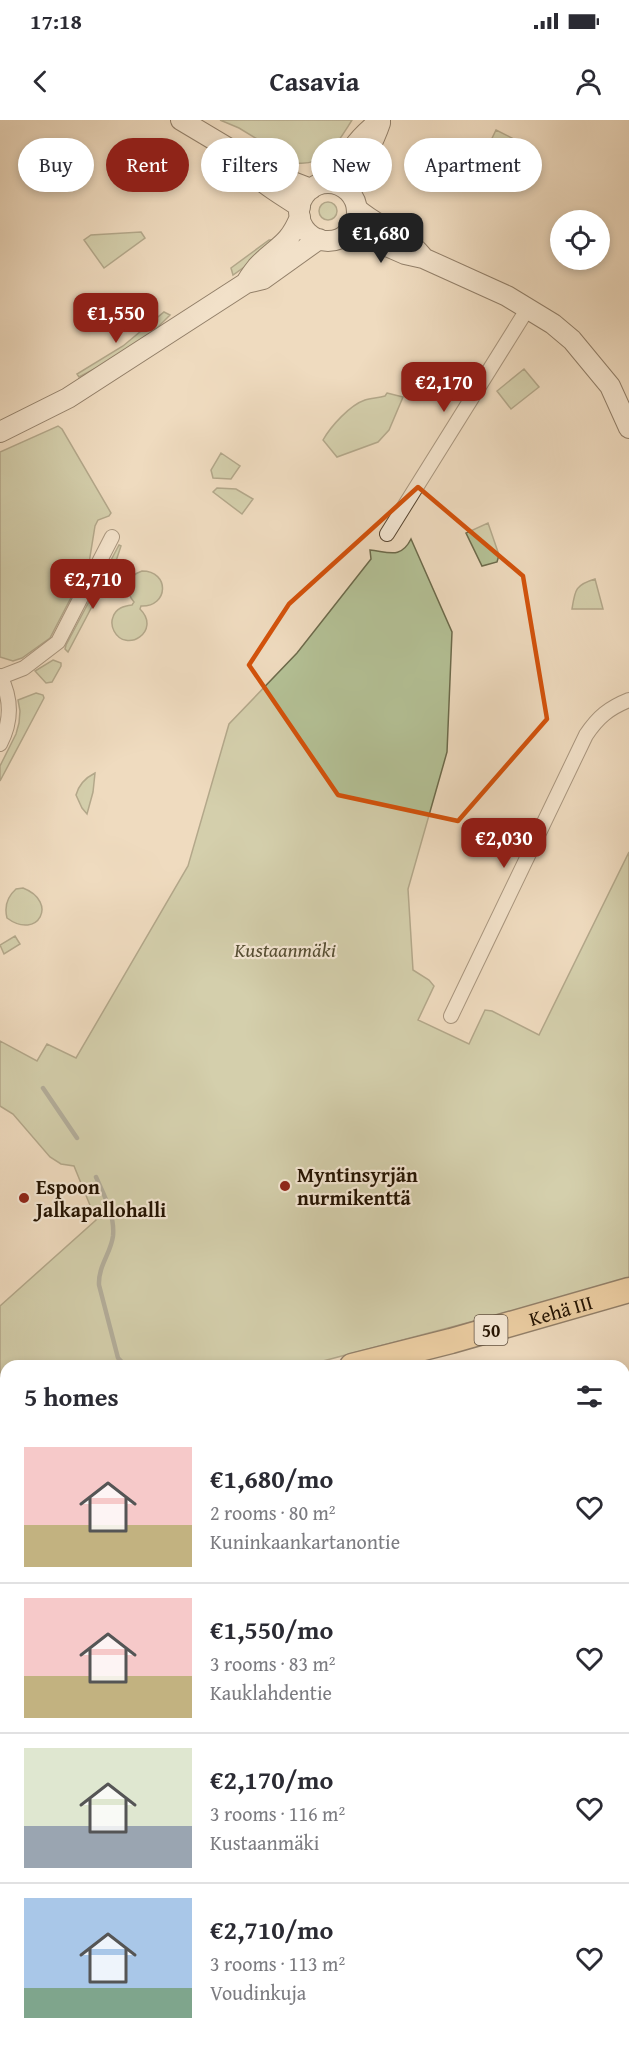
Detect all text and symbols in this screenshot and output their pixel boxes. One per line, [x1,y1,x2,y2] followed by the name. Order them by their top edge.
[30,5,82,37] text: 17:18
[269,61,360,101] text: Casavia
[24,65,57,98] icon: back
[572,65,605,98] icon: person
[18,138,94,192] chip: Buy
[106,138,189,192] chip: Rent
[201,138,299,192] chip: Filters
[311,138,392,192] chip: New
[404,138,542,192] chip: Apartment
[550,210,610,270] map controls
[550,210,610,270] button: locate
[332,213,430,264] pin: €1,680
[352,218,410,247] text: €1,680
[67,293,165,344] pin: €1,550
[87,298,145,327] text: €1,550
[395,362,493,413] pin: €2,170
[415,367,473,396] text: €2,170
[44,559,142,610] pin: €2,710
[64,564,122,593] text: €2,710
[455,818,553,869] pin: €2,030
[475,823,533,852] text: €2,030
[233,935,336,964] park label: Kustaanmäki
[297,1160,418,1212] place label: Myntinsyrjän nurmikenttä
[33,1172,166,1224] place label: Espoon Jalkapallohalli
[278,1179,292,1193] marker: Myntinsyrjän nurmikenttä
[17,1191,31,1205] marker: Espoon Jalkapallohalli
[525,1287,596,1332] street label: Kehä III
[474,1315,508,1345] road number: 50
[24,1377,119,1416] text: 5 homes
[573,1380,606,1413] icon: filters
[210,1459,333,1498] text: €1,680/mo
[72,1471,144,1543] icon: home
[573,1491,606,1524] icon: heart
[210,1498,336,1527] text: 2 rooms · 80 m²
[210,1527,400,1556] text: Kuninkaankartanontie
[210,1610,333,1649] text: €1,550/mo
[72,1622,144,1694] icon: home
[573,1642,606,1675] icon: heart
[210,1649,336,1678] text: 3 rooms · 83 m²
[210,1678,332,1707] text: Kauklahdentie
[210,1760,333,1799] text: €2,170/mo
[72,1772,144,1844] icon: home
[573,1792,606,1825] icon: heart
[210,1799,345,1828] text: 3 rooms · 116 m²
[210,1828,319,1857] text: Kustaanmäki
[210,1910,333,1949] text: €2,710/mo
[72,1922,144,1994] icon: home
[573,1942,606,1975] icon: heart
[210,1949,345,1978] text: 3 rooms · 113 m²
[210,1978,306,2007] text: Voudinkuja

